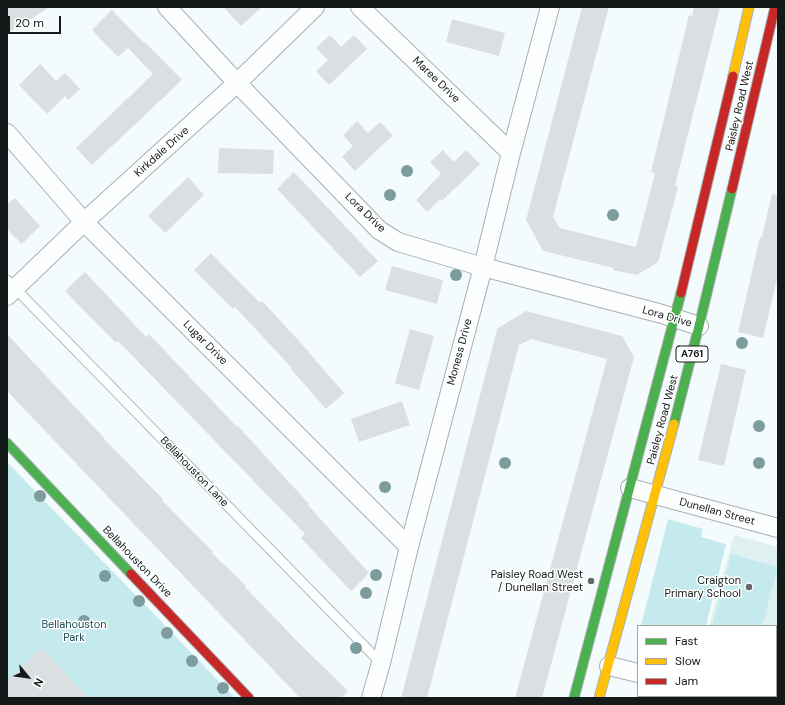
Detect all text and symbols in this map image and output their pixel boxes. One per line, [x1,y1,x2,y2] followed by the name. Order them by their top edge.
[10,8,63,34] scale bar
[15,15,44,31] text: 20 m
[410,54,462,106] street label: Maree Drive
[723,60,757,152] street label: Paisley Road West
[132,124,192,180] street label: Kirkdale Drive
[342,190,388,236] street label: Lora Drive
[641,304,693,330] street label: Lora Drive
[445,317,475,387] street label: Moness Drive
[180,318,230,368] street label: Lugar Drive
[676,346,708,362] road number: A761
[645,374,681,466] street label: Paisley Road West
[157,434,231,510] street label: Bellahouston Lane
[678,496,756,528] street label: Dunellan Street
[100,524,174,600] street label: Bellahouston Drive
[491,568,583,594] place label: Paisley Road West / Dunellan Street
[665,574,741,600] place label: Craigton Primary School
[586,576,596,586] marker: Paisley Road West / Dunellan Street
[744,582,754,592] marker: Craigton Primary School
[41,618,107,644] park label: Bellahouston Park
[637,625,777,697] legend
[675,633,698,649] text: Fast
[675,653,701,669] text: Slow
[8,657,48,697] north arrow
[675,673,698,689] text: Jam
[30,676,47,690] text: N

